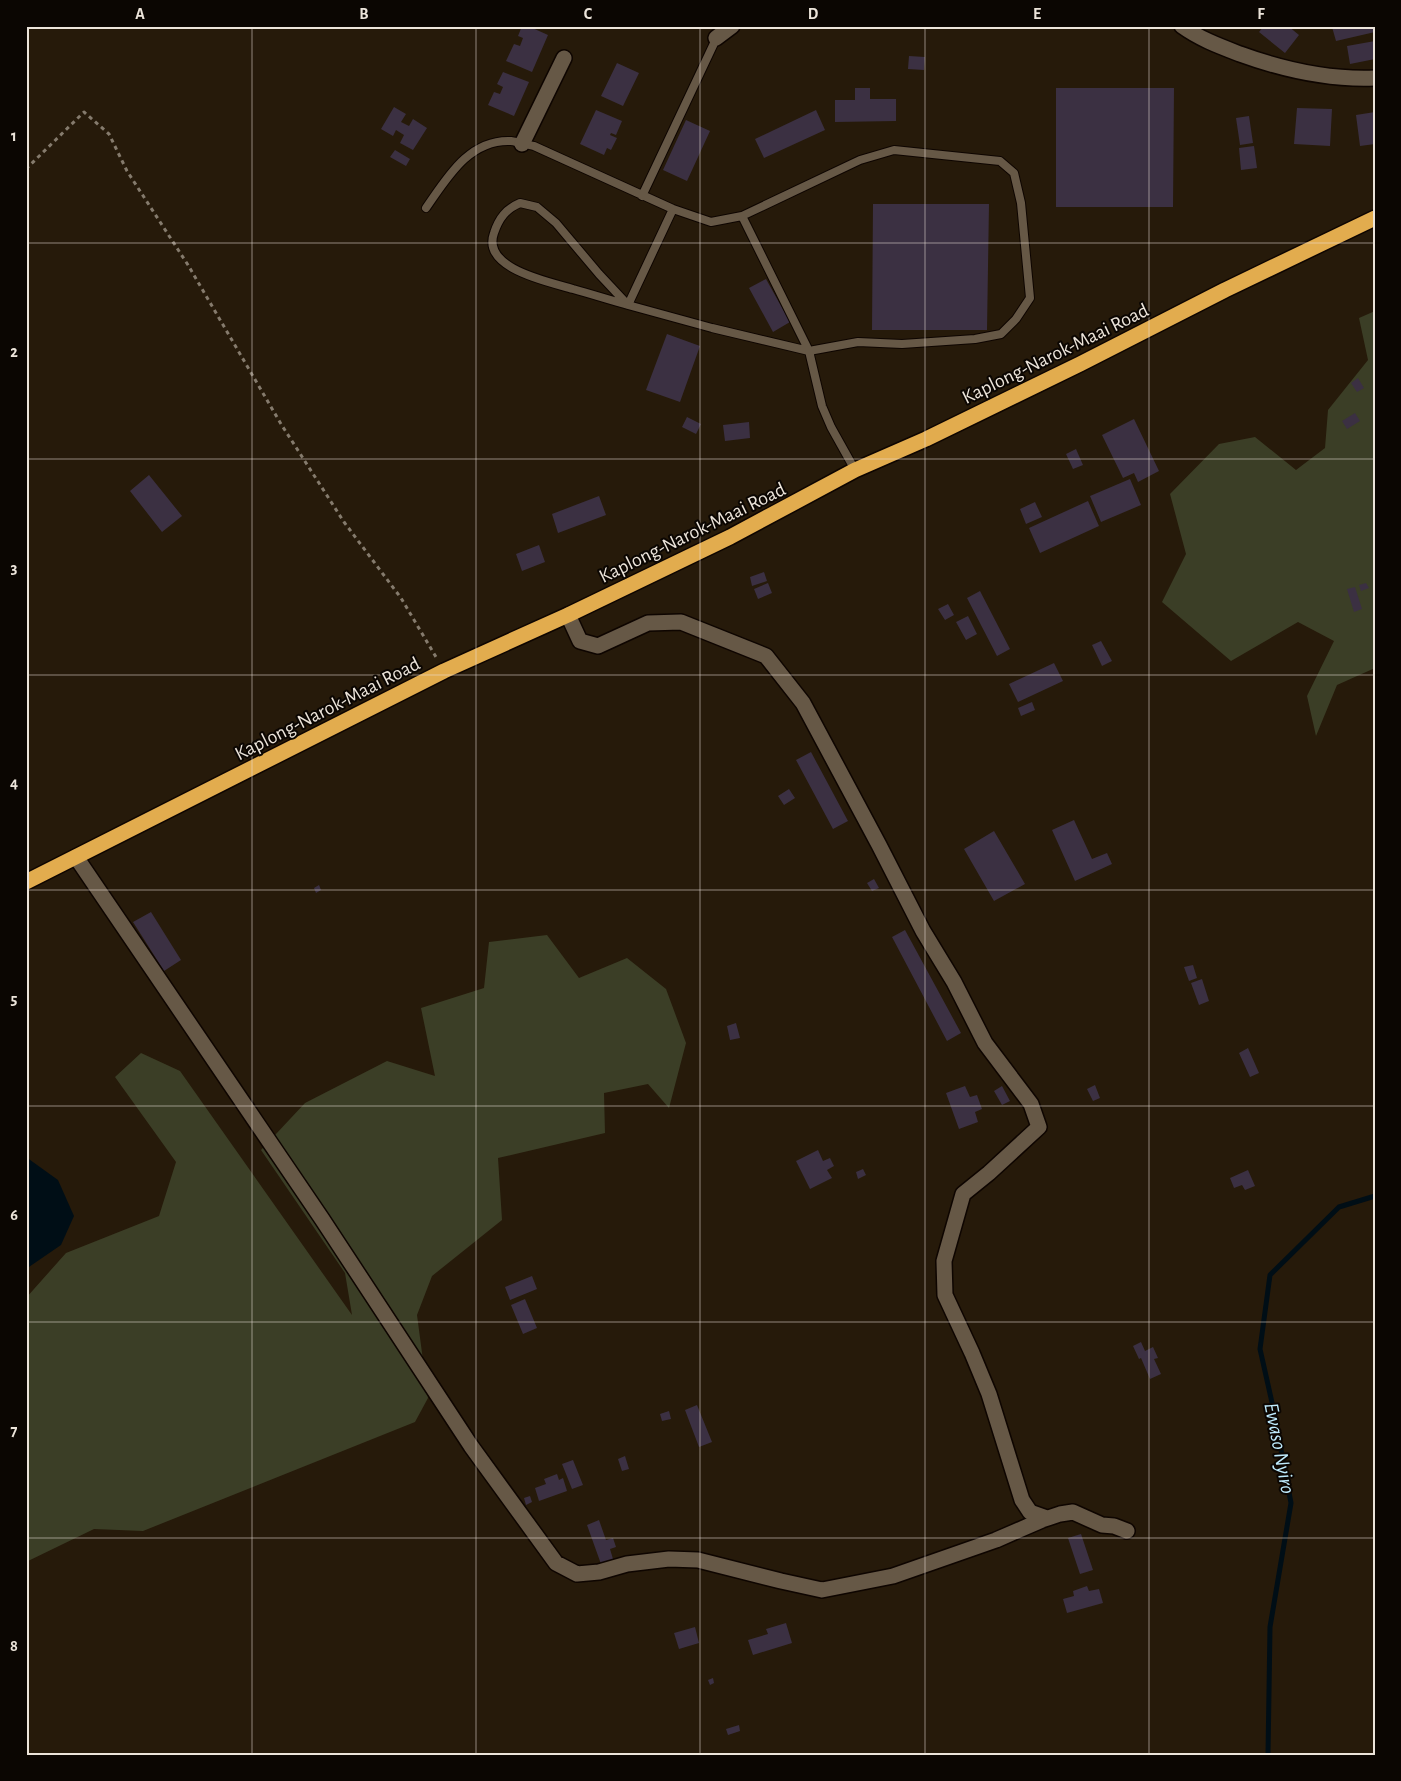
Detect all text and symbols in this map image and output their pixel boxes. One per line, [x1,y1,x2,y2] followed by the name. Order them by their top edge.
[135,6,145,22] text: A
[359,6,369,22] text: B
[584,6,593,22] text: C
[808,6,819,22] text: D
[1033,6,1041,22] text: E
[1257,6,1265,22] text: F
[11,128,17,144] text: 1
[959,300,1152,408] street label: Kaplong-Narok-Maai Road
[10,344,18,360] text: 2
[596,479,789,587] street label: Kaplong-Narok-Maai Road
[11,560,18,576] text: 3
[232,653,423,764] street label: Kaplong-Narok-Maai Road
[10,775,18,791] text: 4
[11,991,18,1007] text: 5
[10,1207,18,1223] text: 6
[1260,1401,1299,1495] water label: Ewaso Nyiro
[11,1423,18,1439] text: 7
[10,1638,18,1654] text: 8

